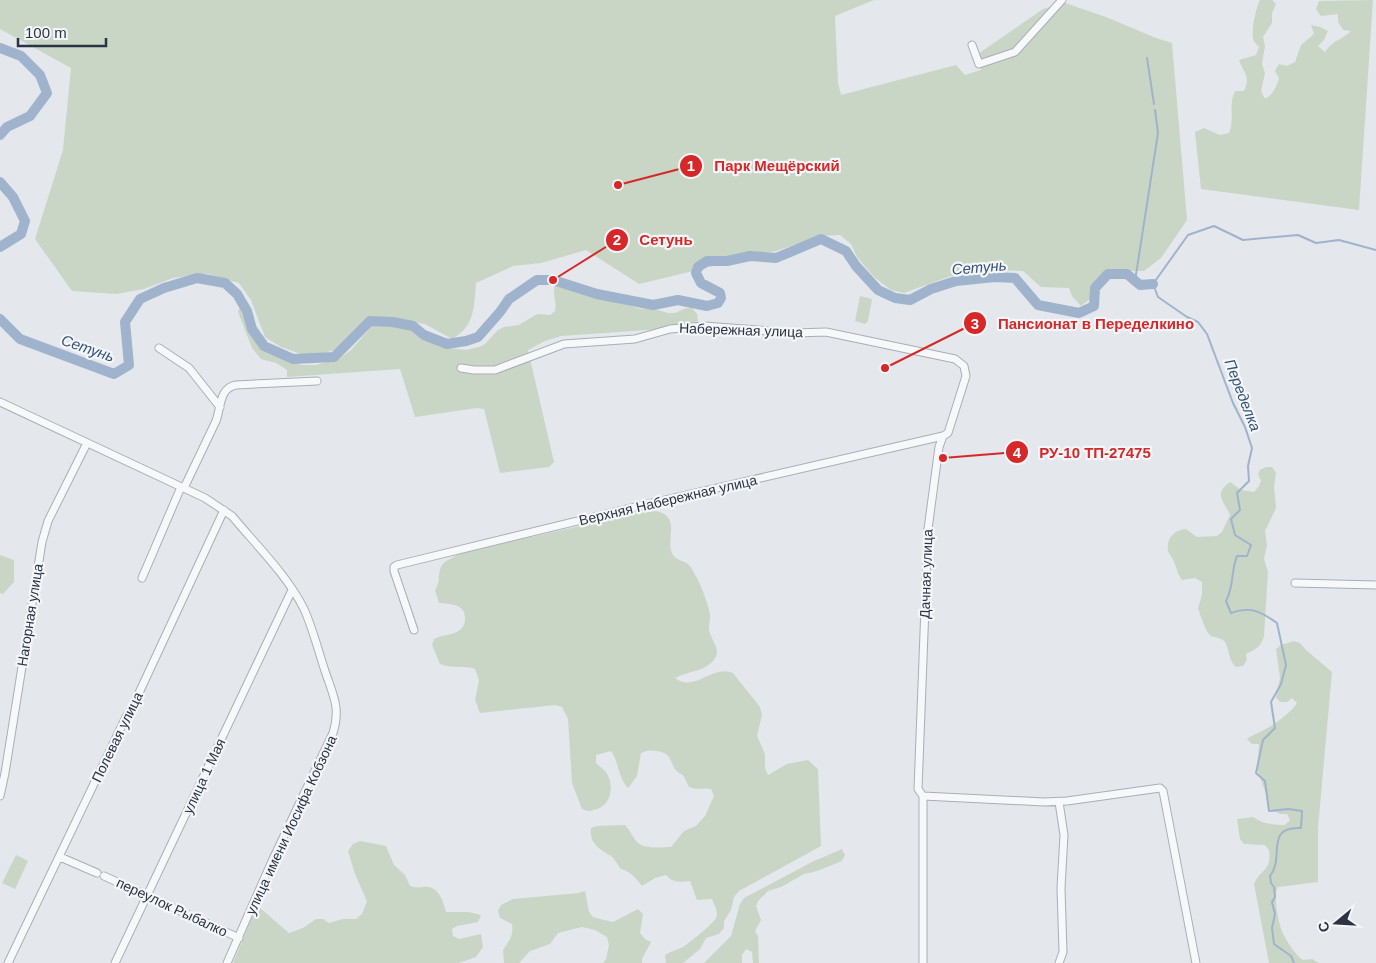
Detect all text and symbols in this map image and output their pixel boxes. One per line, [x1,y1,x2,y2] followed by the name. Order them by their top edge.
[18,15,105,47] scale bar
[25,24,67,41] text: 100 m
[679,151,849,181] callout: Парк Мещёрский
[687,157,695,174] text: 1
[714,157,840,174] text: Парк Мещёрский
[604,225,703,255] callout: Сетунь
[613,231,621,248] text: 2
[639,231,693,248] text: Сетунь
[951,256,1007,278] water label: Сетунь
[963,308,1204,338] callout: Пансионат в Переделкино
[971,315,979,332] text: 3
[998,315,1194,332] text: Пансионат в Переделкино
[679,320,803,340] street label: Набережная улица
[59,331,117,365] water label: Сетунь
[1221,357,1265,433] water label: Переделка
[1005,437,1161,467] callout: РУ-10 ТП-27475
[1013,444,1022,461] text: 4
[1039,444,1151,461] text: РУ-10 ТП-27475
[577,472,759,528] street label: Верхняя Набережная улица
[916,529,936,619] street label: Дачная улица
[14,562,46,667] street label: Нагорная улица
[88,689,146,785] street label: Полевая улица
[242,733,340,917] street label: улица имени Иосифа Кобзона
[180,736,228,816] street label: улица 1 Мая
[114,874,230,940] street label: переулок Рыбалко
[1311,898,1361,948] north arrow
[1314,920,1333,934] text: С

